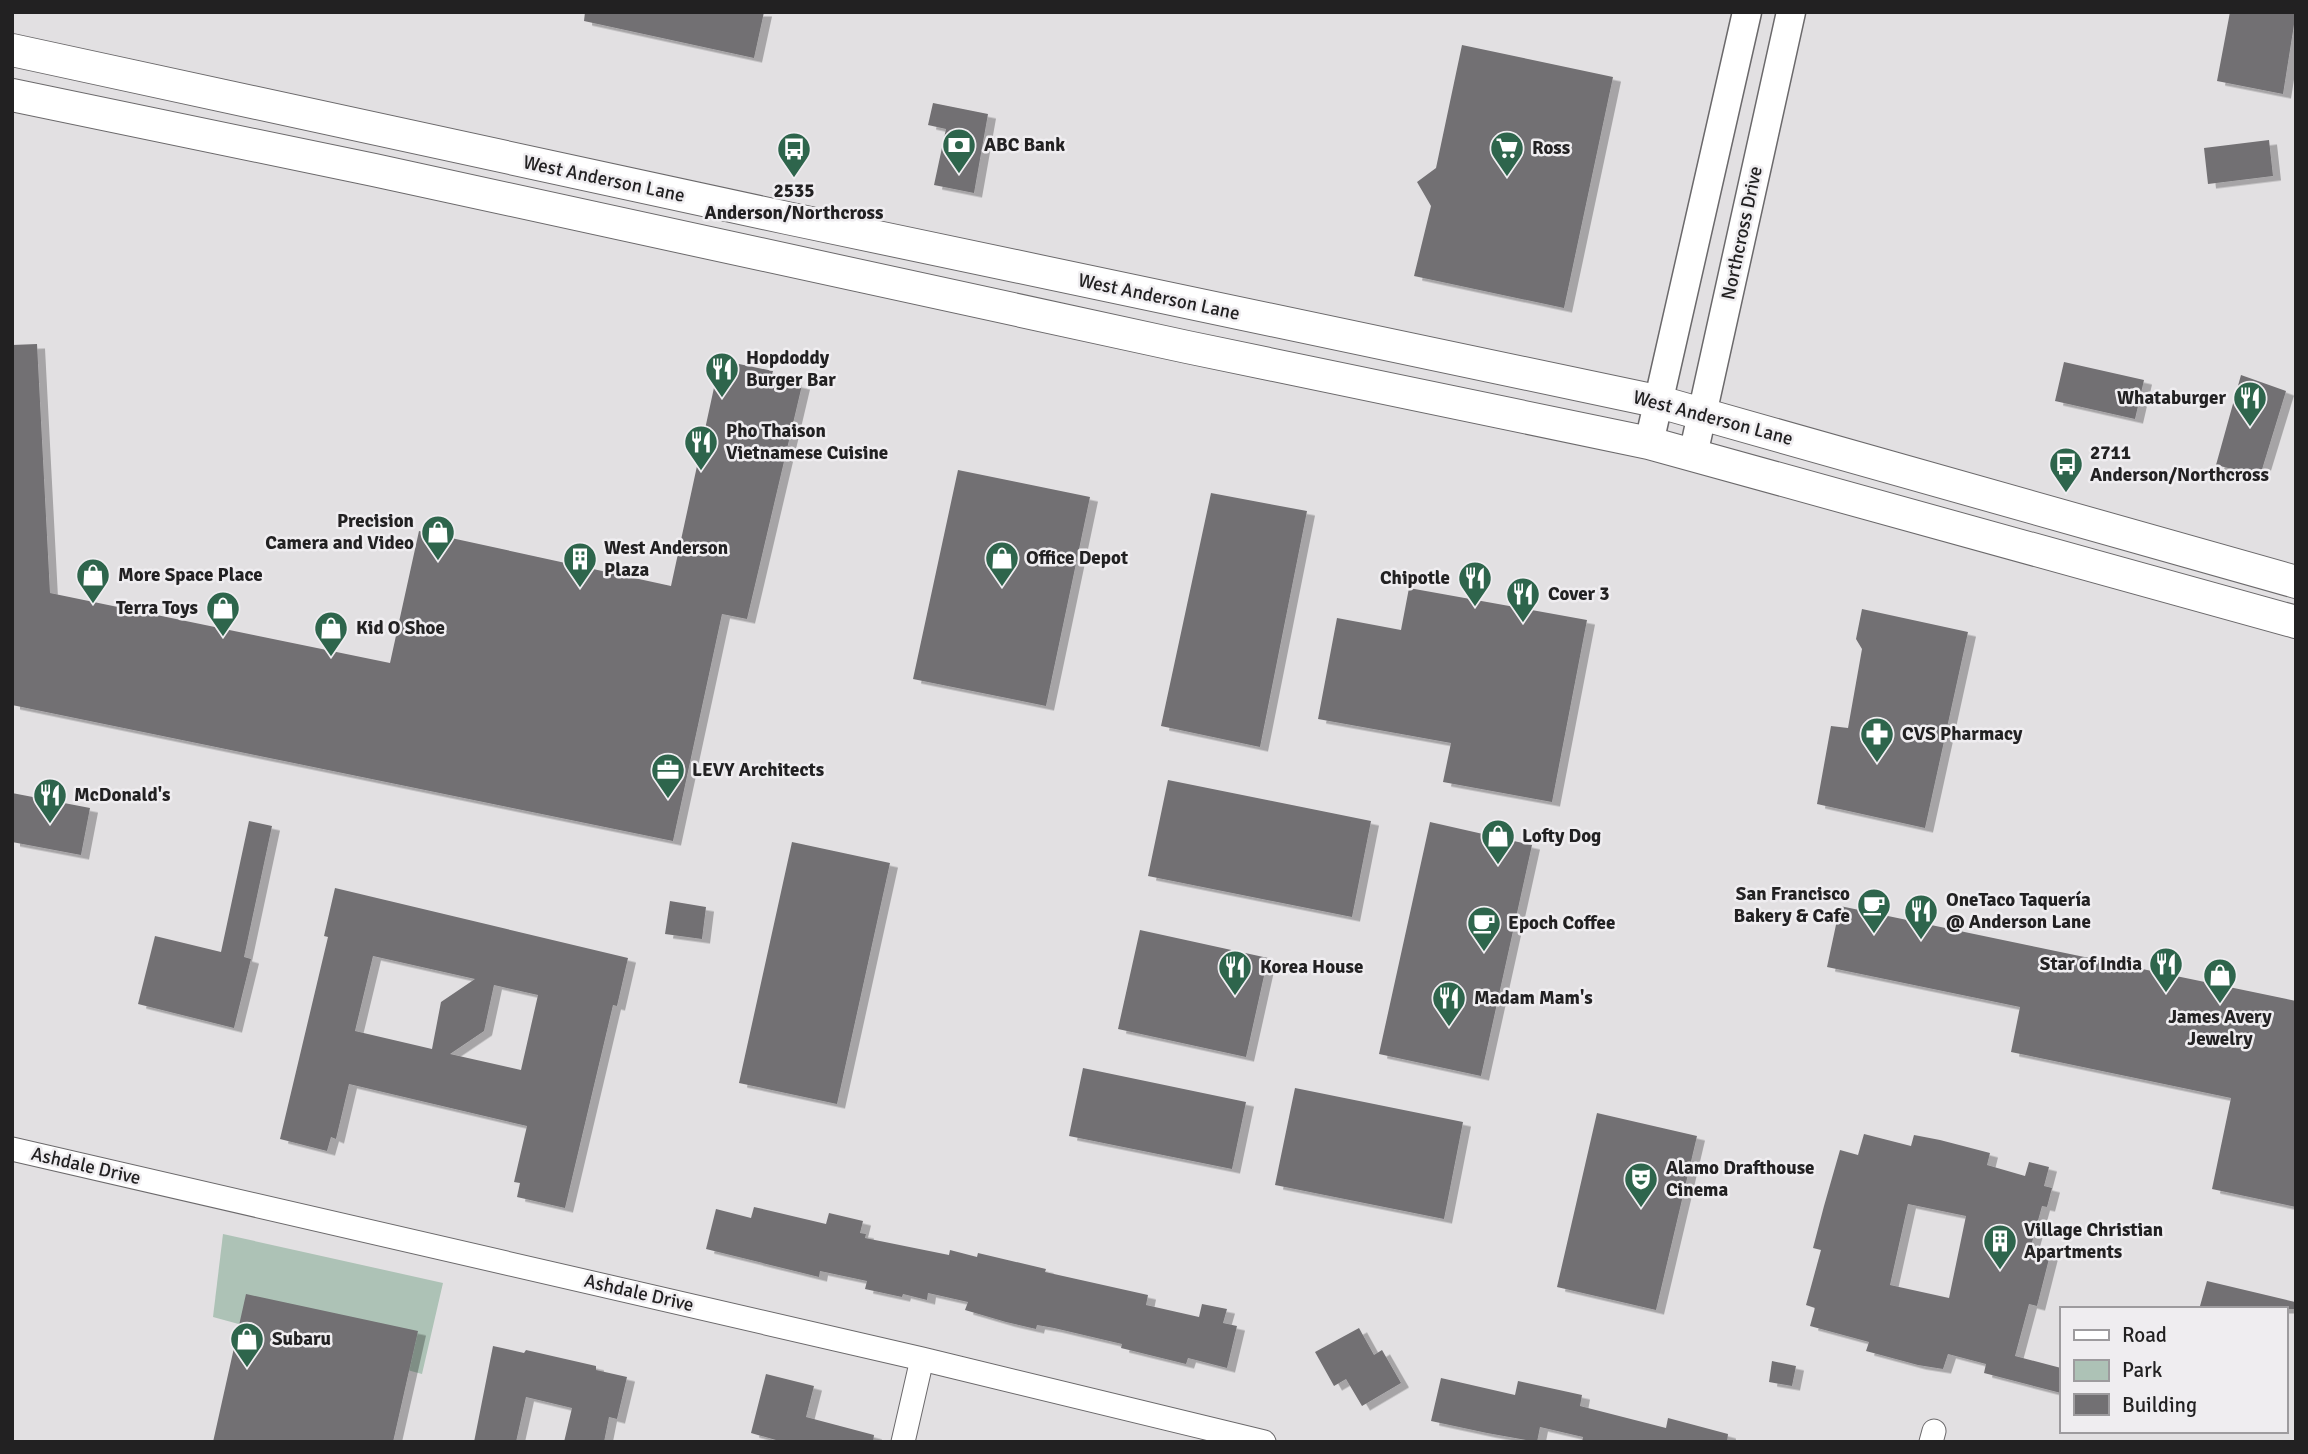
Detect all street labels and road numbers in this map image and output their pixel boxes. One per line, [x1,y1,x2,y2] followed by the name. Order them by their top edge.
[521,150,687,208] street label: West Anderson Lane
[1716,164,1768,302] street label: Northcross Drive
[1076,268,1242,326] street label: West Anderson Lane
[1630,385,1796,451] street label: West Anderson Lane
[29,1142,143,1190] street label: Ashdale Drive
[582,1269,696,1317] street label: Ashdale Drive

